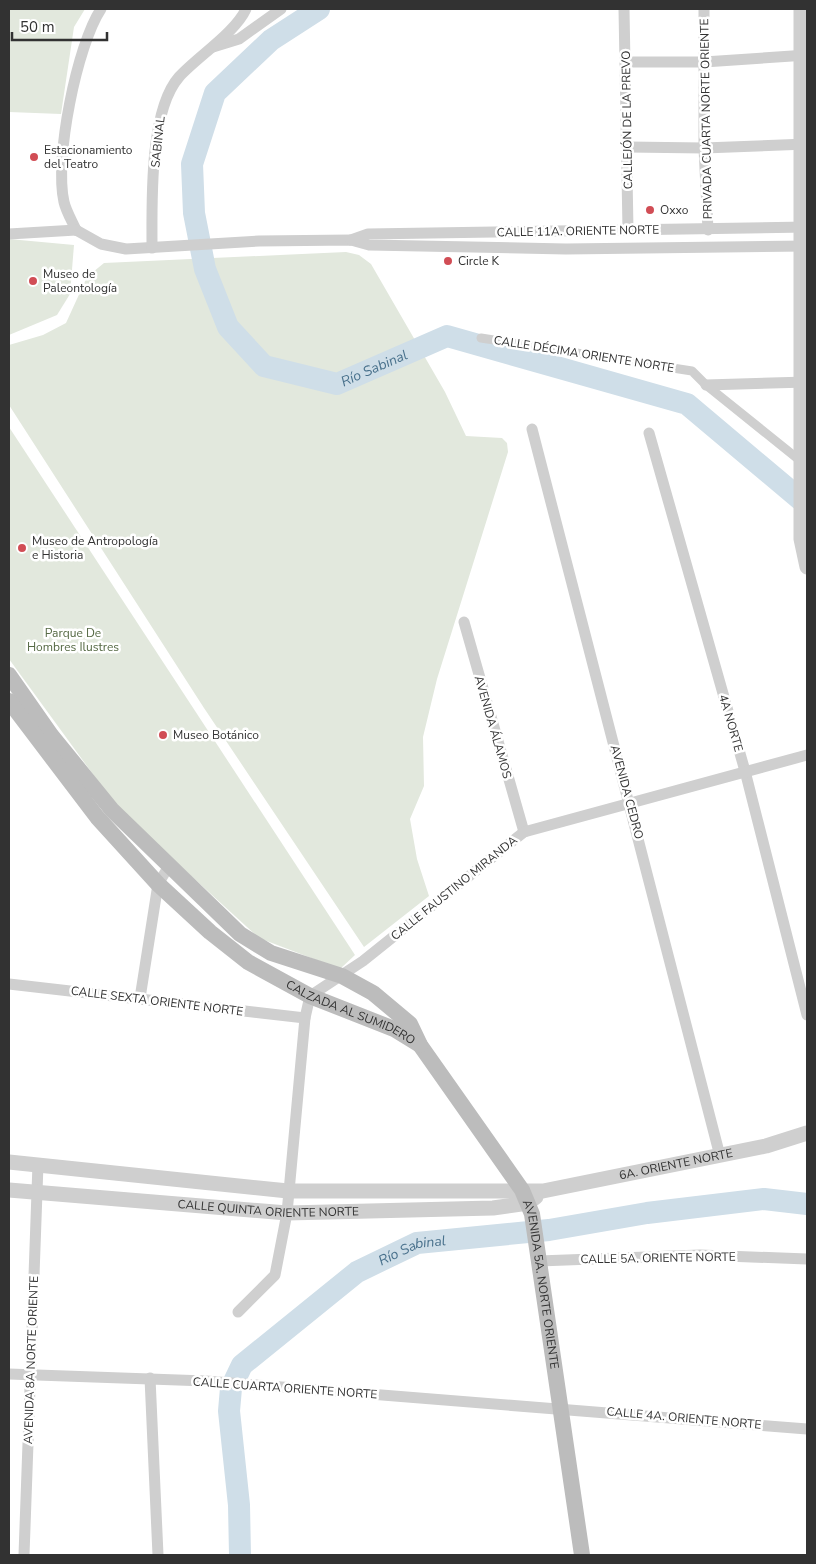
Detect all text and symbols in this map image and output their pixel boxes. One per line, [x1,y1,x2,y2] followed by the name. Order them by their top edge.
[12,10,108,42] scale bar
[20,17,55,37] text: 50 m
[696,19,716,219] street label: PRIVADA CUARTA NORTE ORIENTE
[618,51,636,189] street label: CALLEJÓN DE LA PREVO
[147,115,169,168] street label: SABINAL
[44,142,133,172] place label: Estacionamiento del Teatro
[28,151,40,163] marker: Estacionamiento del Teatro
[660,202,689,218] place label: Oxxo
[644,204,656,216] marker: Oxxo
[497,222,659,240] street label: CALLE 11A. ORIENTE NORTE
[458,253,500,269] place label: Circle K
[442,255,454,267] marker: Circle K
[43,266,117,296] place label: Museo de Paleontología
[27,275,39,287] marker: Museo de Paleontología
[493,332,675,376] street label: CALLE DÉCIMA ORIENTE NORTE
[338,345,410,391] water label: Río Sabinal
[32,533,158,563] place label: Museo de Antropología e Historia
[16,542,28,554] marker: Museo de Antropología e Historia
[27,625,119,655] park label: Parque De Hombres Ilustres
[471,674,515,780] street label: AVENIDA ÁLAMOS
[715,692,747,754] street label: 4A NORTE
[173,727,259,743] place label: Museo Botánico
[157,729,169,741] marker: Museo Botánico
[607,743,647,841] street label: AVENIDA CEDRO
[388,832,521,944] street label: CALLE FAUSTINO MIRANDA
[283,976,419,1048] street label: CALZADA AL SUMIDERO
[70,982,244,1020] street label: CALLE SEXTA ORIENTE NORTE
[618,1145,734,1183] street label: 6A. ORIENTE NORTE
[177,1196,359,1221] street label: CALLE QUINTA ORIENTE NORTE
[519,1197,563,1370] street label: AVENIDA 5A. NORTE ORIENTE
[375,1231,447,1270] water label: Río Sabinal
[580,1249,736,1267] street label: CALLE 5A. ORIENTE NORTE
[20,1276,42,1444] street label: AVENIDA 8A NORTE ORIENTE
[192,1374,378,1402] street label: CALLE CUARTA ORIENTE NORTE
[606,1403,762,1433] street label: CALLE 4A. ORIENTE NORTE

